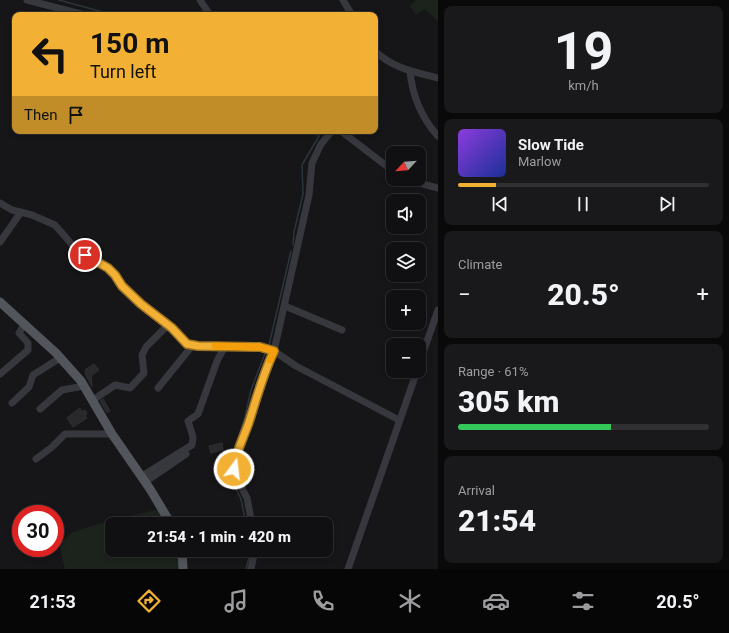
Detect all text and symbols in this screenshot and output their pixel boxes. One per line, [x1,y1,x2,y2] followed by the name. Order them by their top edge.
[554,21,613,82] text: 19
[90,27,169,60] text: 150 m
[24,28,76,80] icon: left
[90,61,156,82] text: Turn left
[568,78,599,93] text: km/h
[65,104,87,126] icon: arrive
[24,106,57,124] text: Then
[518,136,584,154] text: Slow Tide
[386,146,426,186] north arrow
[386,146,426,378] map controls
[518,154,561,169] text: Marlow
[489,193,511,215] icon: previous
[572,193,594,215] icon: pause
[656,193,678,215] icon: next
[386,194,426,234] button: sound
[68,238,102,272] pin
[386,242,426,282] button: layers
[74,244,96,266] icon: arrive
[458,257,502,272] text: Climate
[547,277,620,312] text: 20.5°
[458,282,471,307] text: −
[697,282,709,307] text: +
[386,290,426,330] button: +
[386,338,426,378] button: −
[458,364,528,379] text: Range · 61%
[458,384,560,419] text: 305 km
[213,448,255,490] position arrow
[458,483,495,498] text: Arrival
[458,503,536,538] text: 21:54
[12,505,64,557] speed limit sign: 30
[147,528,291,546] text: 21:54 · 1 min · 420 m
[135,587,163,615] icon: directions
[222,587,250,615] icon: music
[309,587,337,615] icon: phone
[396,587,424,615] icon: climate
[482,587,510,615] icon: car
[569,587,597,615] icon: filters
[29,591,76,612] text: 21:53
[656,591,700,612] text: 20.5°

